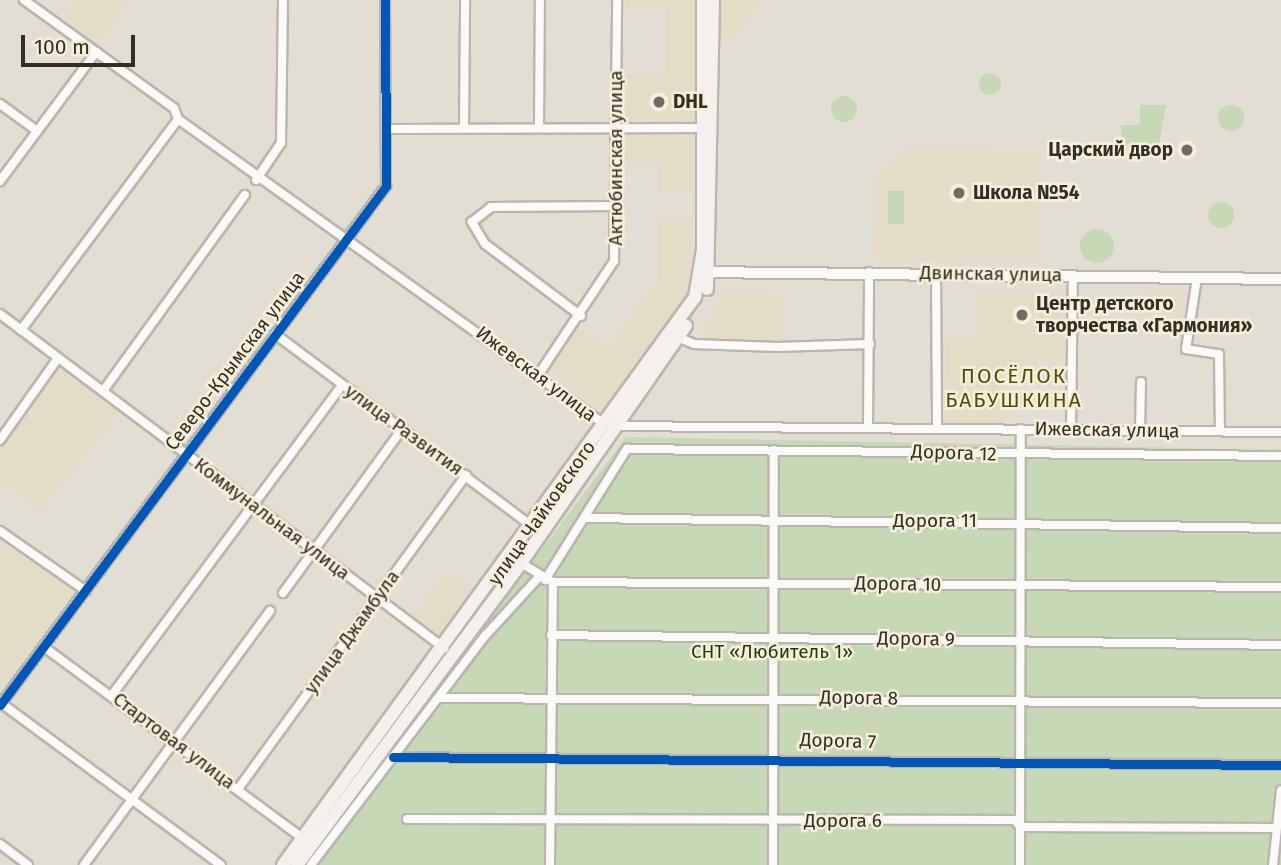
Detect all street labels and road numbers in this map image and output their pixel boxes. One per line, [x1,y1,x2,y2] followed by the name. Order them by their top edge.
[605,70,627,246] street label: Актюбинская улица
[920,261,1062,287] street label: Двинская улица
[160,267,310,455] street label: Северо-Крымская улица
[471,321,601,427] street label: Ижевская улица
[341,380,467,480] street label: улица Развития
[1034,417,1180,443] street label: Ижевская улица
[484,436,600,590] street label: улица Чайковского
[911,440,997,466] street label: Дорога 12
[190,453,354,585] street label: Коммунальная улица
[893,510,977,532] street label: Дорога 11
[299,566,405,698] street label: улица Джамбула
[854,572,942,596] street label: Дорога 10
[877,627,955,651] street label: Дорога 9
[820,686,898,710] street label: Дорога 8
[108,688,240,794] street label: Стартовая улица
[799,728,877,754] street label: Дорога 7
[804,810,882,832] street label: Дорога 6

